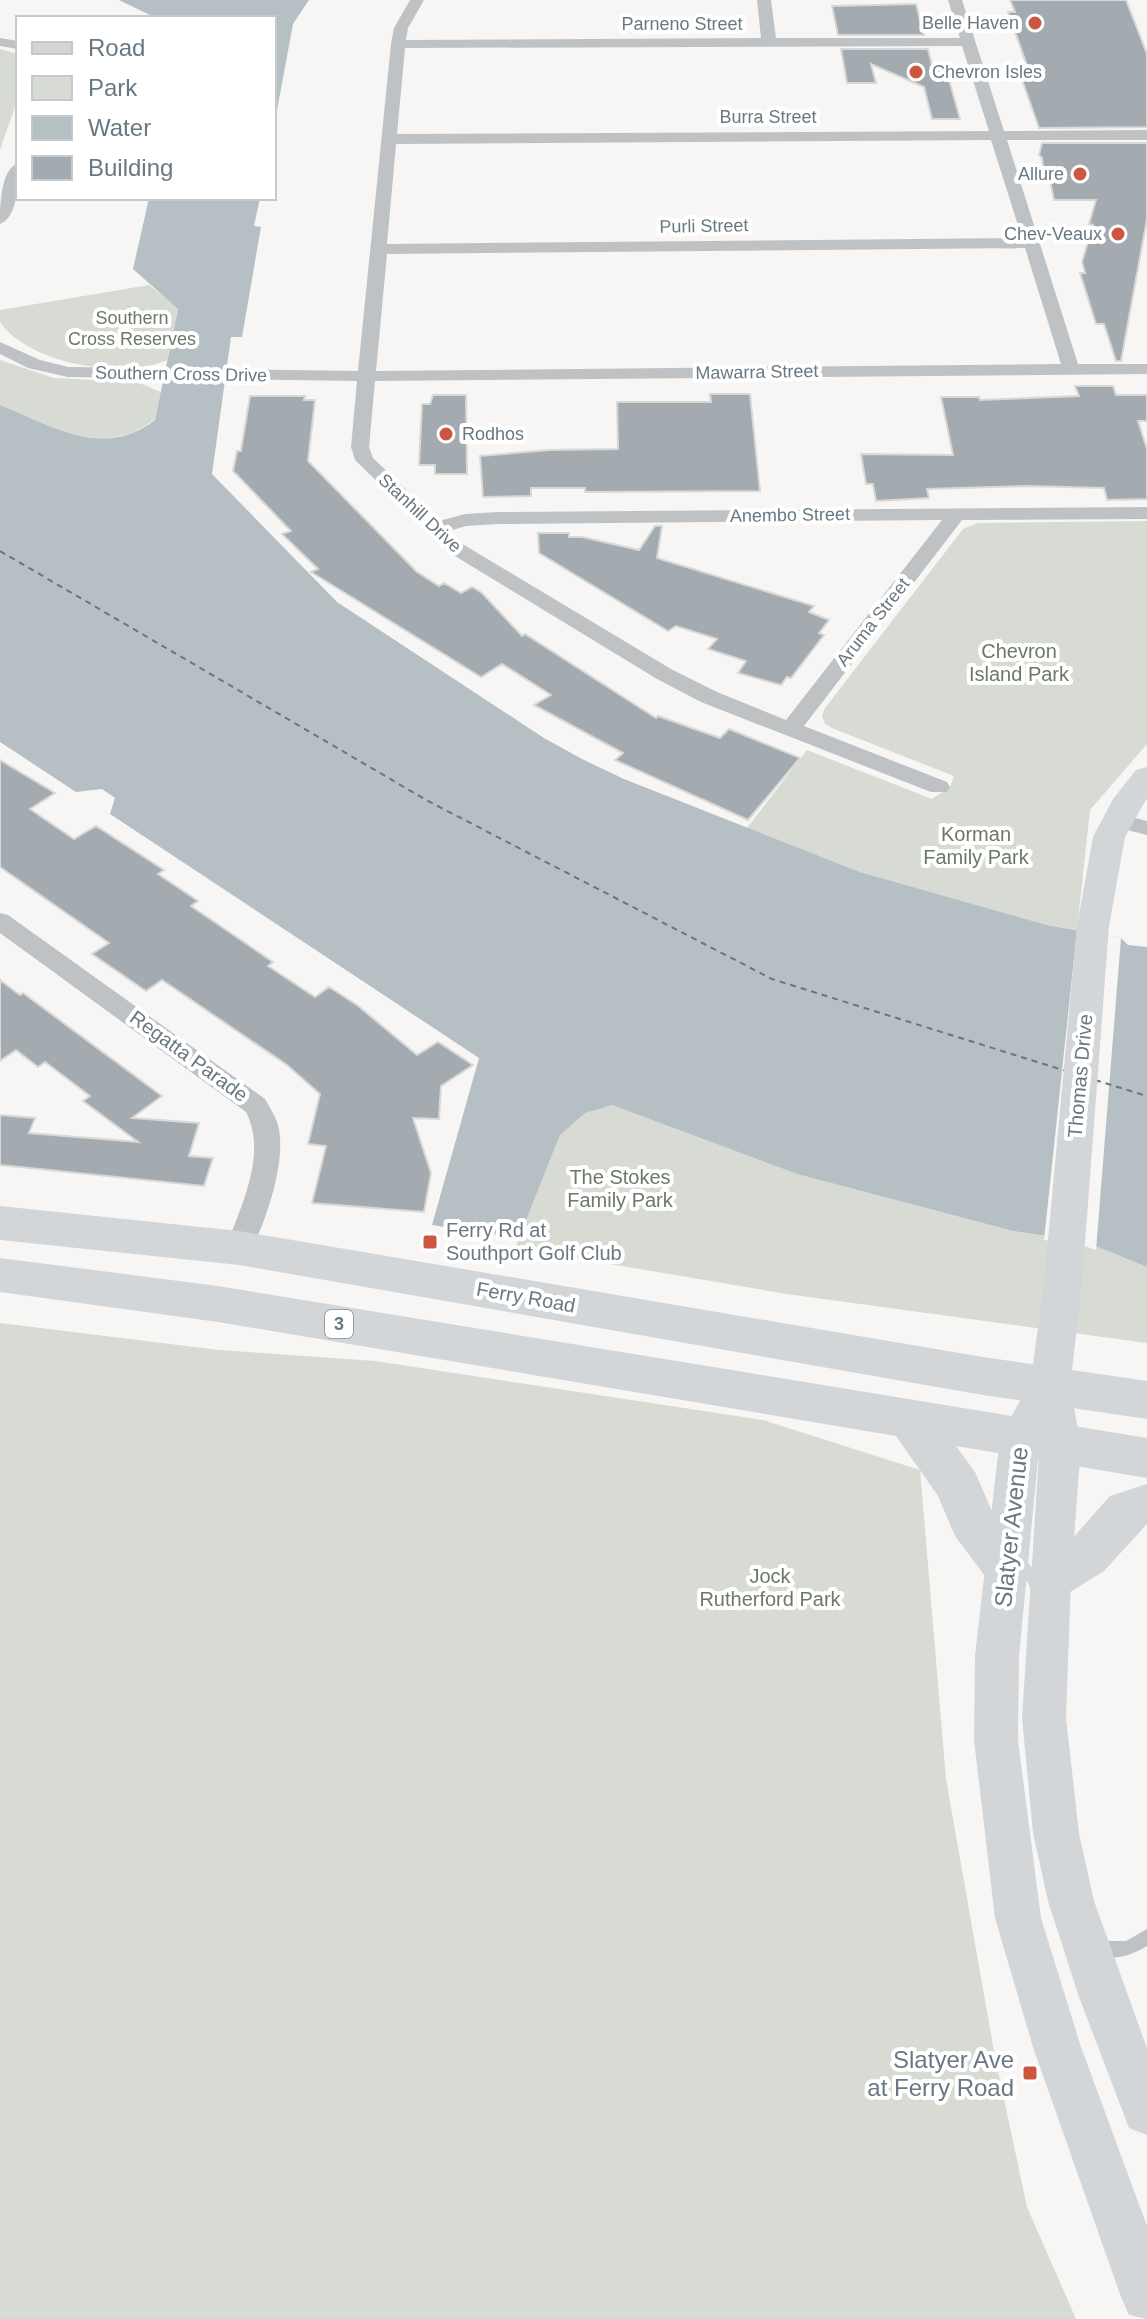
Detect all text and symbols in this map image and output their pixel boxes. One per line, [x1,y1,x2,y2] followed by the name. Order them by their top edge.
[922,13,1019,33] place label: Belle Haven
[621,14,743,34] street label: Parneno Street
[1026,14,1044,32] marker: Belle Haven
[16,16,276,200] legend
[88,34,145,61] text: Road
[932,62,1042,82] place label: Chevron Isles
[907,63,925,81] marker: Chevron Isles
[88,74,138,101] text: Park
[719,107,817,127] street label: Burra Street
[88,114,151,141] text: Water
[88,154,173,181] text: Building
[1018,164,1064,184] place label: Allure
[1071,165,1089,183] marker: Allure
[659,215,749,237] street label: Purli Street
[1004,224,1102,244] place label: Chev-Veaux
[1109,225,1127,243] marker: Chev-Veaux
[68,308,196,349] park label: Southern Cross Reserves
[695,361,819,383] street label: Mawarra Street
[95,362,267,386] street label: Southern Cross Drive
[462,424,524,444] place label: Rodhos
[437,425,455,443] marker: Rodhos
[374,470,466,556] street label: Stanhill Drive
[730,504,850,526] street label: Anembo Street
[832,574,914,670] street label: Aruma Street
[969,640,1070,685] park label: Chevron Island Park
[923,823,1030,868] park label: Korman Family Park
[126,1006,252,1106] street label: Regatta Parade
[1064,1013,1096,1139] street label: Thomas Drive
[567,1166,674,1211] park label: The Stokes Family Park
[446,1219,622,1264] place label: Ferry Rd at Southport Golf Club
[421,1233,439,1251] marker: Ferry Rd at Southport Golf Club
[475,1277,577,1317] street label: Ferry Road
[325,1310,353,1338] road number: 3
[989,1446,1033,1608] street label: Slatyer Avenue
[699,1565,842,1610] park label: Jock Rutherford Park
[867,2046,1014,2101] place label: Slatyer Ave at Ferry Road
[1021,2064,1039,2082] marker: Slatyer Ave at Ferry Road

